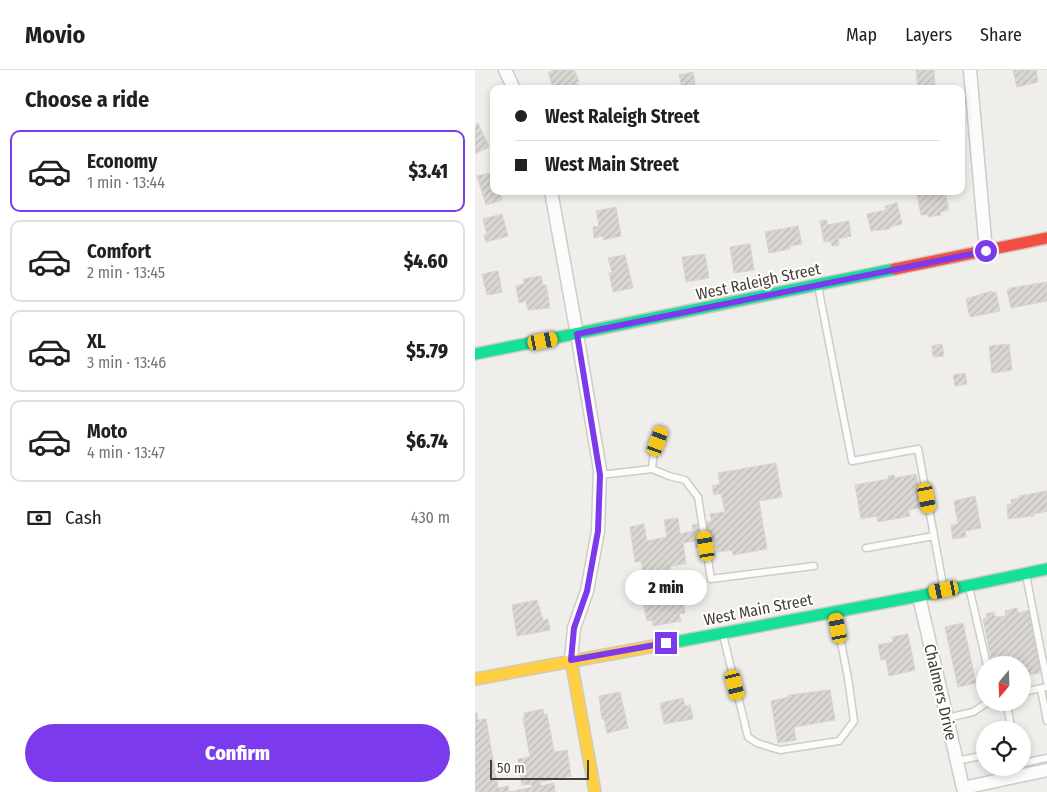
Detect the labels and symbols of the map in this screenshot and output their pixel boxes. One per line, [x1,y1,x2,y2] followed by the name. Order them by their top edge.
[975,240,997,262] route start
[694,259,823,304] street label: West Raleigh Street
[526,331,559,351] car
[645,424,670,458] car
[916,482,937,514] car
[696,530,715,562] car
[625,570,707,606] callout: 2 min
[927,580,960,600] car
[702,589,815,629] street label: West Main Street
[827,612,848,644] car
[655,632,677,654] route end
[920,642,961,742] street label: Chalmers Drive
[976,656,1031,711] north arrow
[724,669,745,701] car
[490,757,589,780] scale bar

